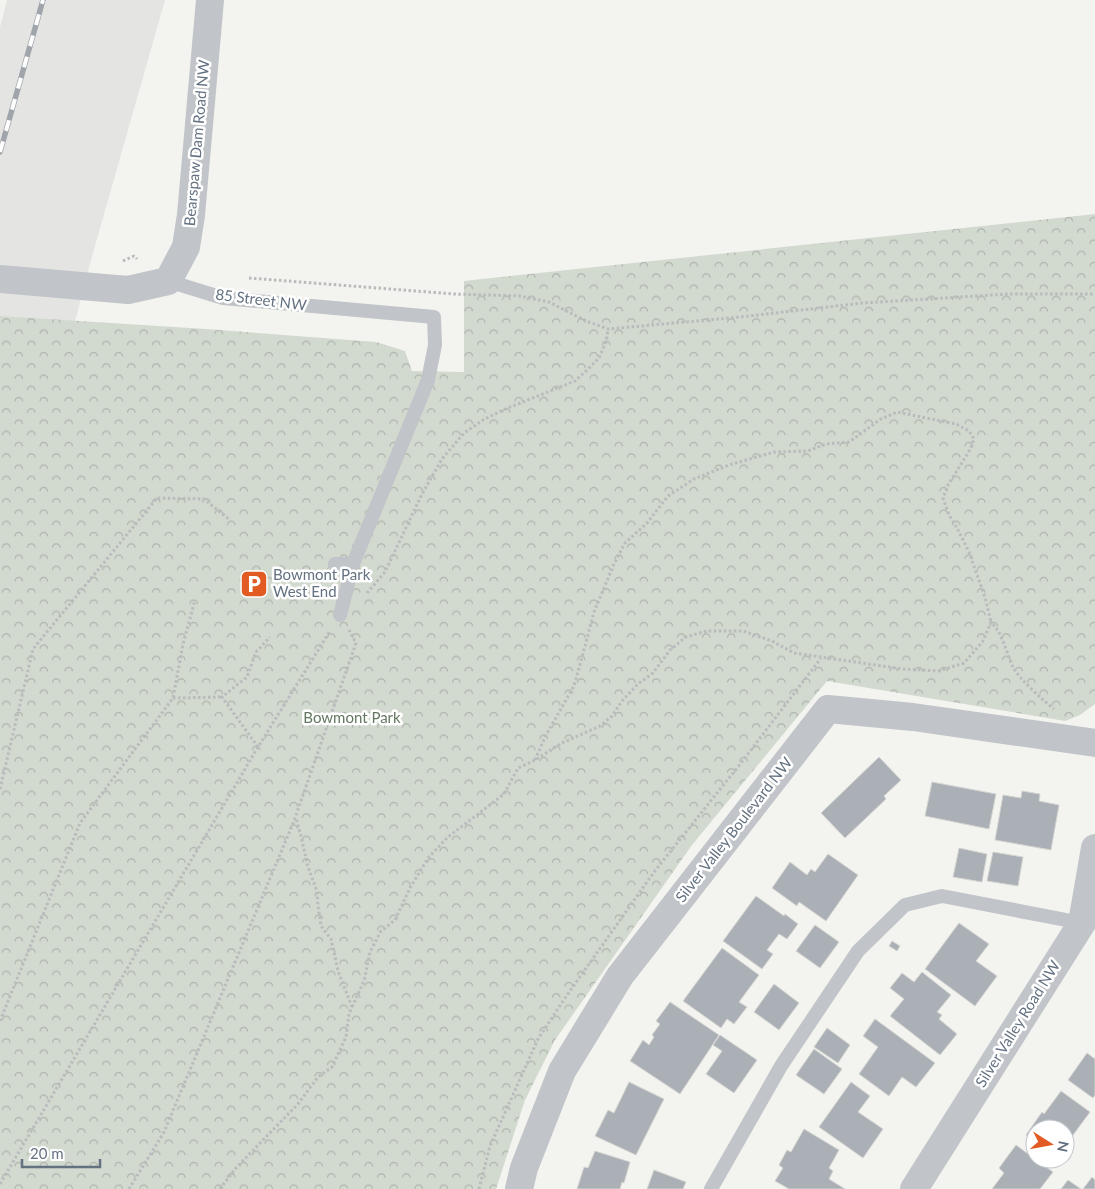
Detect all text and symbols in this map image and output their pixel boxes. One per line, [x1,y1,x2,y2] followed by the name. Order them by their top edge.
[180,59,212,227] street label: Bearspaw Dam Road NW
[215,284,308,314] street label: 85 Street NW
[273,565,371,600] place label: Bowmont Park West End
[239,569,269,599] parking icon: Bowmont Park West End
[303,708,401,726] park label: Bowmont Park
[671,753,796,905] street label: Silver Valley Boulevard NW
[971,957,1064,1090] street label: Silver Valley Road NW
[1025,1119,1075,1169] north arrow
[22,1136,100,1168] scale bar
[1054,1140,1073,1153] text: N
[30,1144,64,1162] text: 20 m

